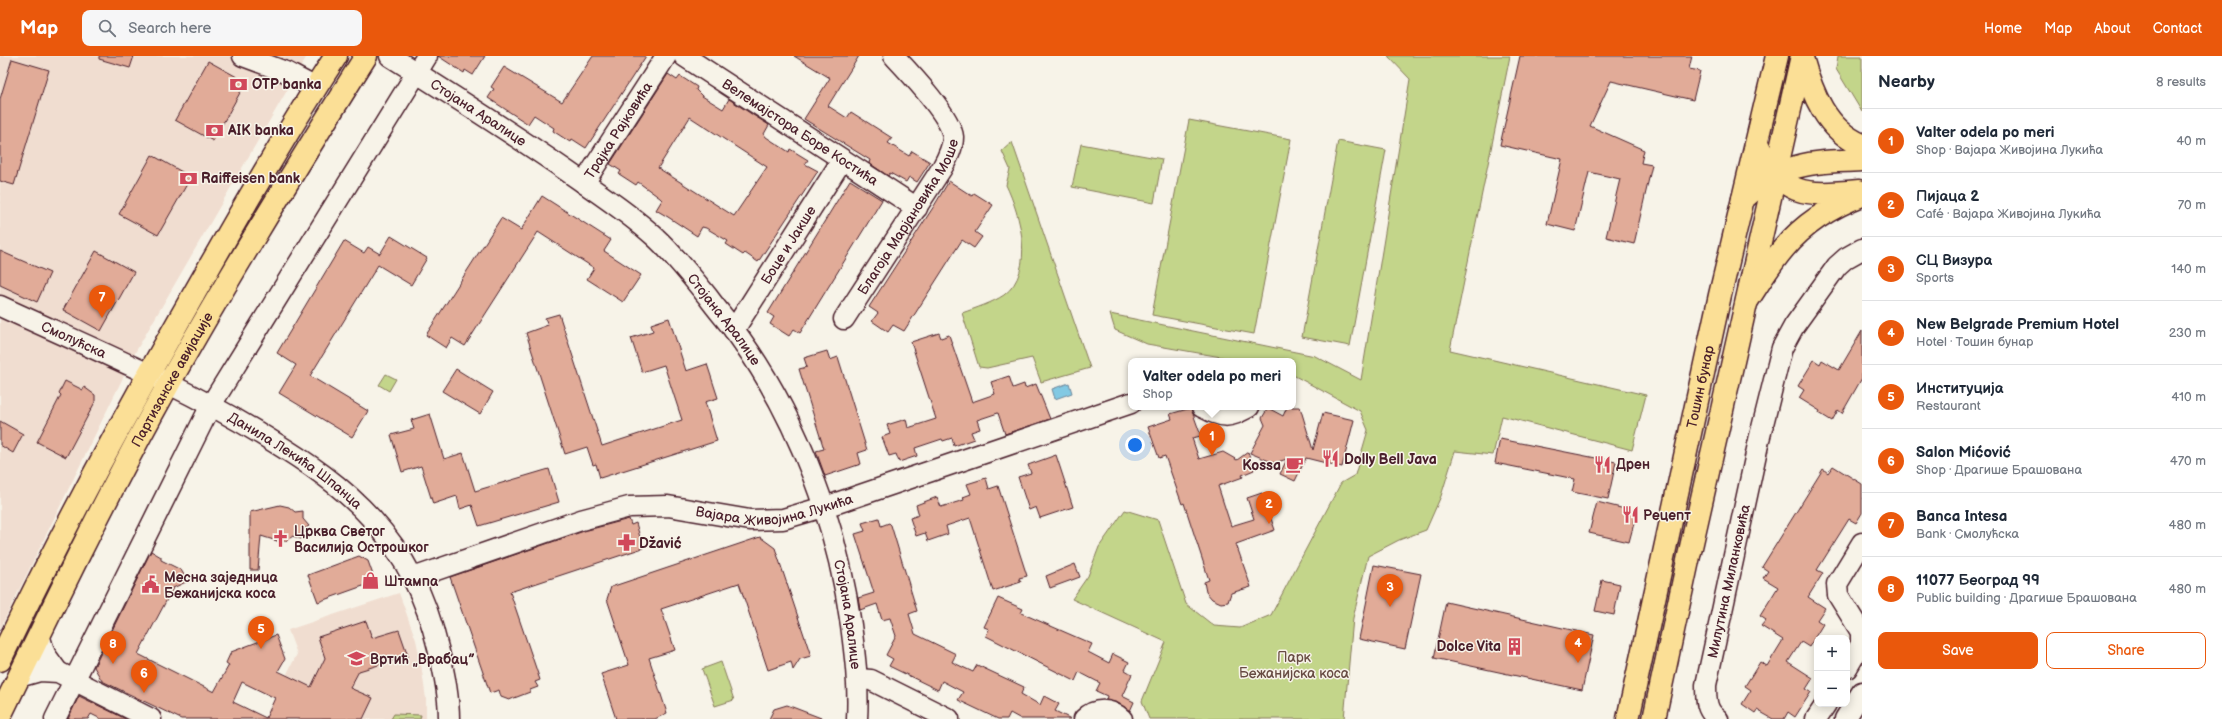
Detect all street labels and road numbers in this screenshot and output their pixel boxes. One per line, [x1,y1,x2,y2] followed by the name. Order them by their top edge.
[719,75,882,190] street label: Велемајстора Боре Костића
[427,76,530,150] street label: Стојана Аралице
[581,78,657,182] street label: Трајка Рајковића
[854,138,962,298] street label: Благоја Марјановића Моше
[757,203,820,287] street label: Боце и Јакше
[684,270,764,369] street label: Стојана Аралице
[128,309,217,450] street label: Партизанске авијације
[38,318,109,362] street label: Смолућска
[1683,344,1718,430] street label: Тошин бунар
[225,409,366,513] street label: Данила Лекића Шпанца
[694,490,856,530] street label: Вајара Живојина Лукића
[1704,502,1754,660] street label: Милутина Миланковића
[830,558,864,670] street label: Стојана Аралице

